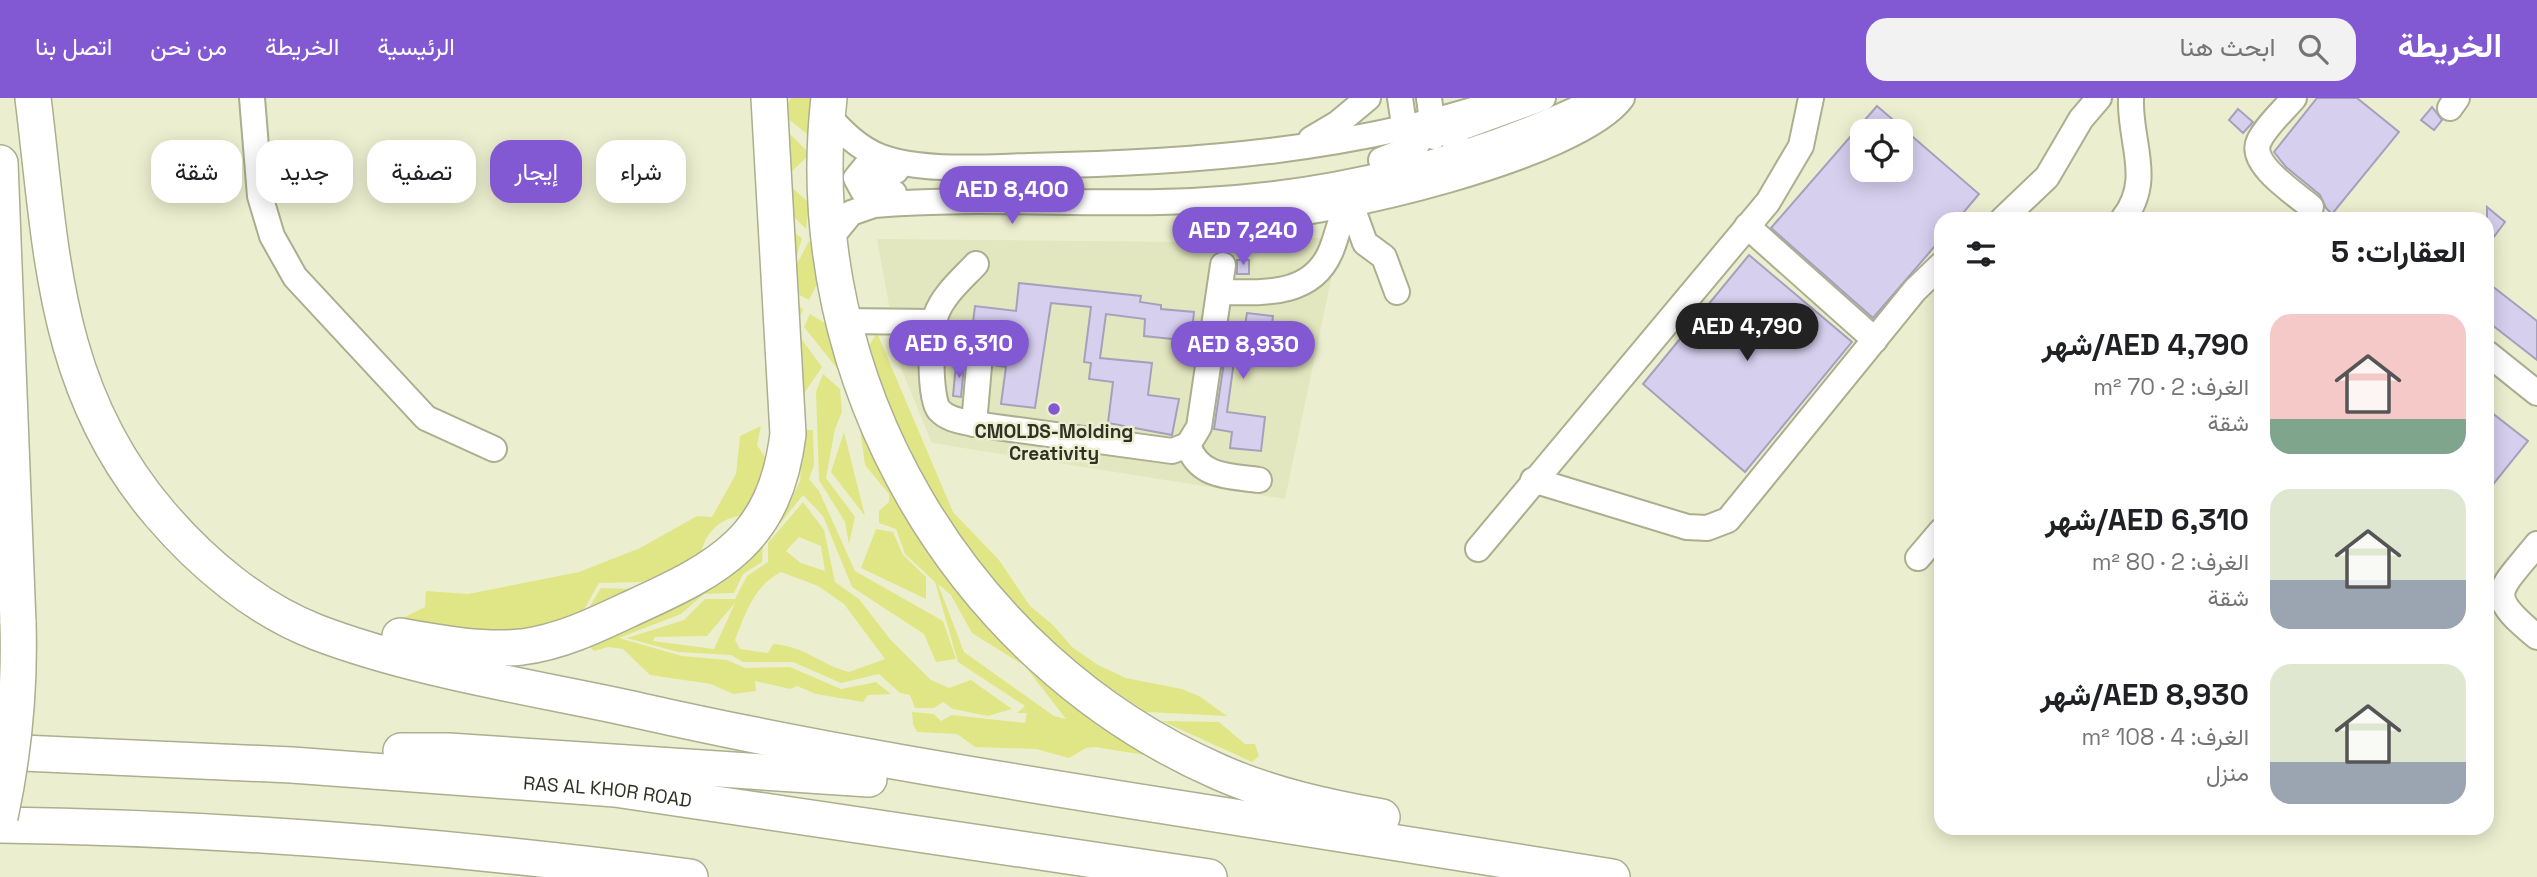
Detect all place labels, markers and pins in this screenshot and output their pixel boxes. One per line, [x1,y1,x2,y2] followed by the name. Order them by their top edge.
[932,166,1092,226] pin: AED 8,400
[1163,208,1323,267] pin: AED 7,240
[1667,303,1827,363] pin: AED 4,790
[879,320,1039,380] pin: AED 6,310
[1163,322,1323,381] pin: AED 8,930
[1046,401,1062,417] marker: CMOLDS-Molding Creativity
[975,419,1133,466] place label: CMOLDS-Molding Creativity

